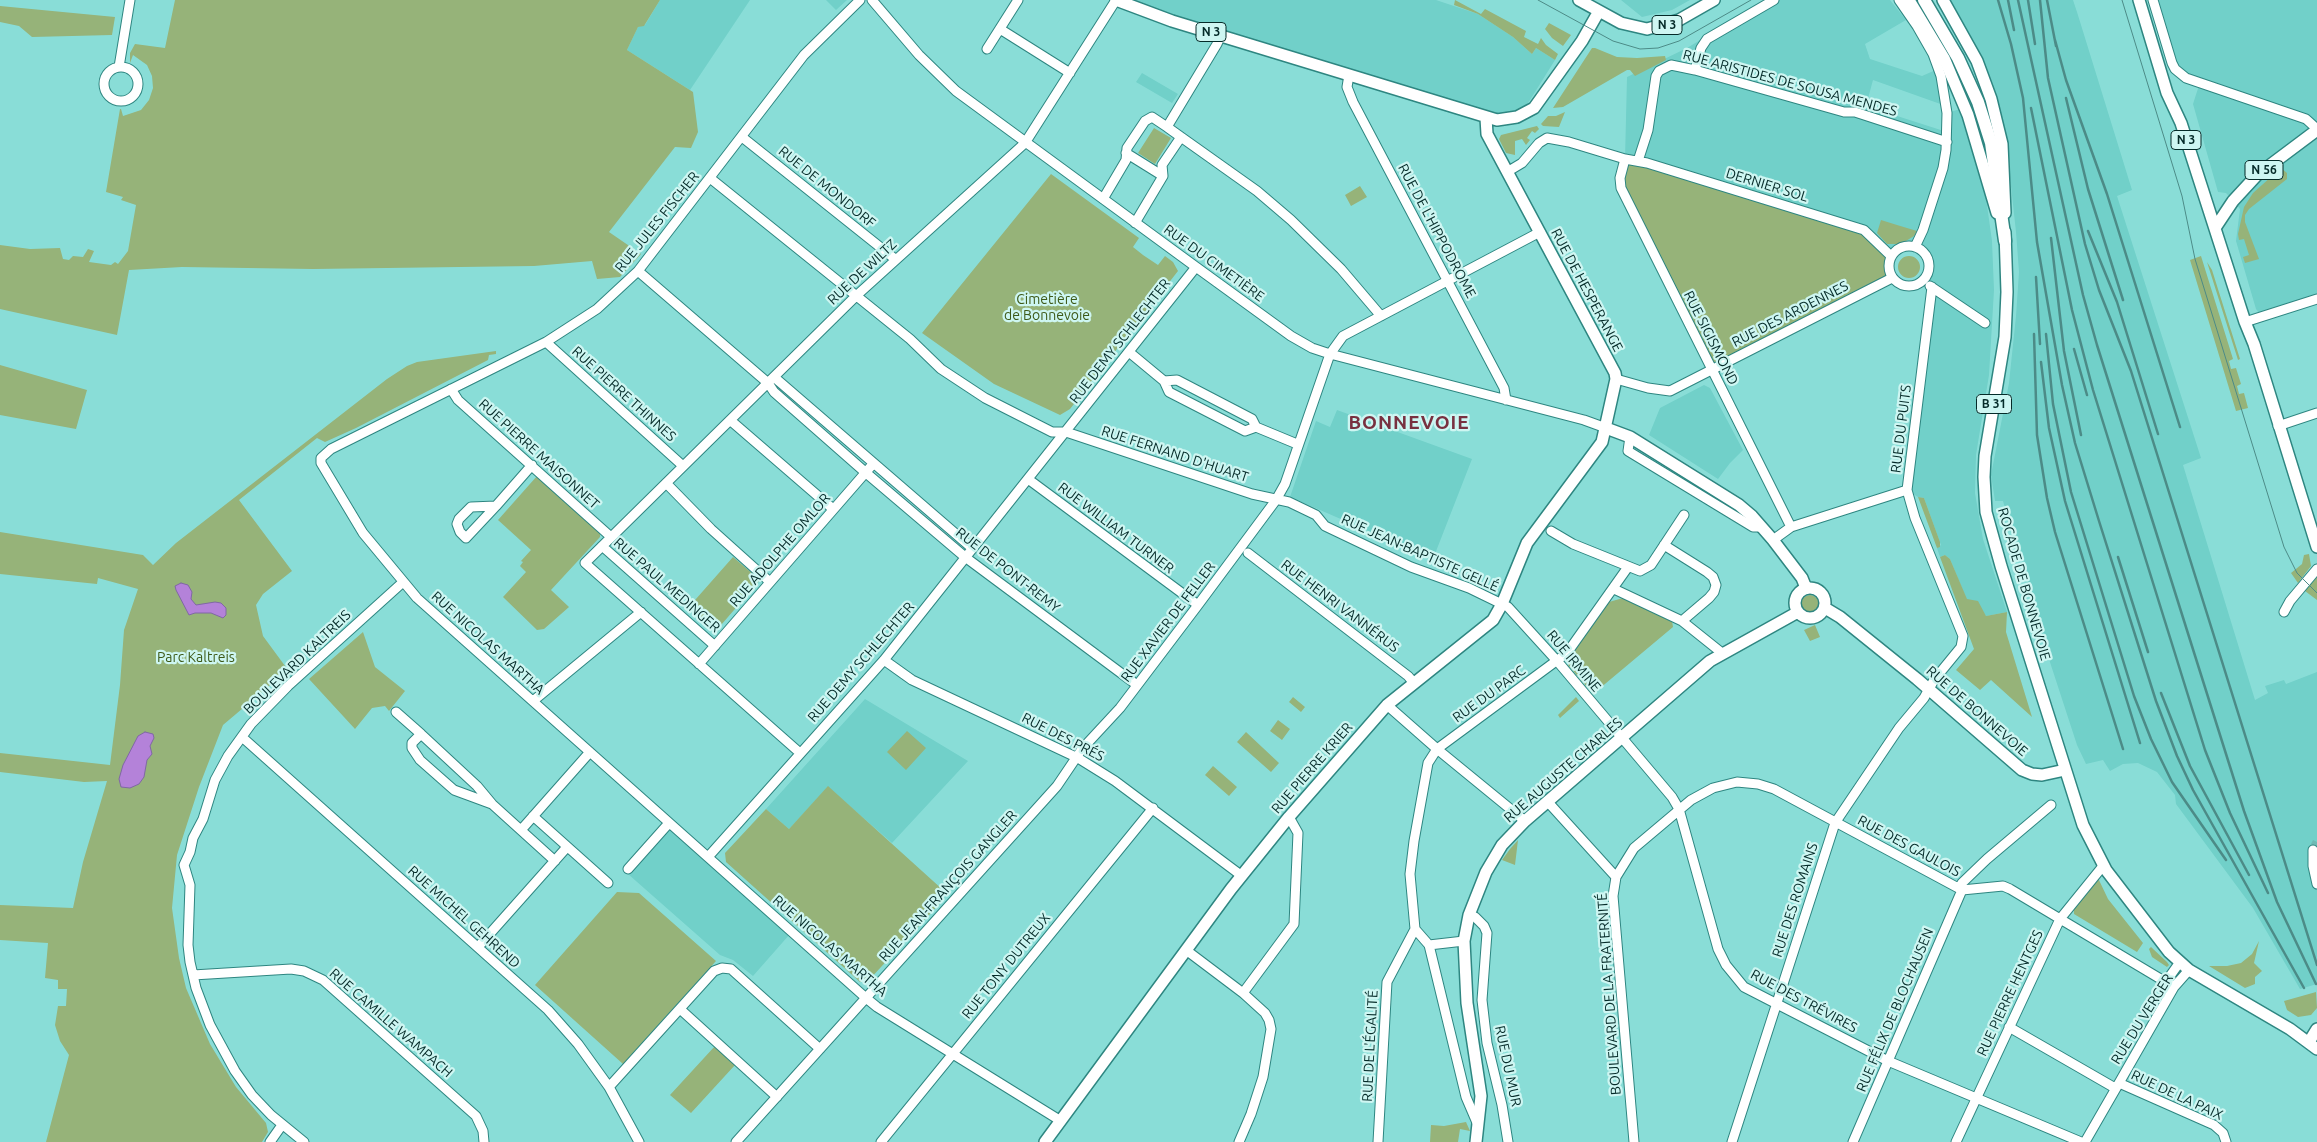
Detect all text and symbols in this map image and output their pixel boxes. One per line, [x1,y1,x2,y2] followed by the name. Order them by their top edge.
[1652,16,1682,34] road number: N 3
[1196,22,1226,42] road number: N 3
[1681,46,1899,120] street label: RUE ARISTIDES DE SOUSA MENDES
[2171,130,2201,150] road number: N 3
[775,143,879,231] street label: RUE DE MONDORF
[2245,160,2283,180] road number: N 56
[1394,161,1480,301] street label: RUE DE L'HIPPODROME
[1724,165,1810,205] street label: DERNIER SOL
[611,168,703,276] street label: RUE JULES FISCHER
[1161,221,1267,305] street label: RUE DU CIMETIÈRE
[1547,226,1627,354] street label: RUE DE HESPERANGE
[824,236,900,308] street label: RUE DE WILTZ
[1066,275,1174,407] street label: RUE DEMY SCHLECHTER
[1729,277,1851,351] street label: RUE DES ARDENNES
[1680,288,1742,388] street label: RUE SIGISMOND
[1004,291,1090,324] park label: Cimetière de Bonnevoie
[569,343,679,445] street label: RUE PIERRE THINNES
[1887,384,1915,474] street label: RUE DU PUITS
[1976,394,2012,414] road number: B 31
[475,395,603,513] street label: RUE PIERRE MAISONNET
[1347,412,1471,434] district label: BONNEVOIE
[1099,422,1251,486] street label: RUE FERNAND D'HUART
[1055,479,1177,577] street label: RUE WILLIAM TURNER
[726,490,834,610] street label: RUE ADOLPHE OMLOR
[1994,506,2054,662] street label: ROCADE DE BONNEVOIE
[1339,511,1501,595] street label: RUE JEAN-BAPTISTE GELLÉ
[953,524,1063,616] street label: RUE DE PONT-REMY
[610,534,724,636] street label: RUE PAUL MEDINGER
[1278,556,1402,656] street label: RUE HENRI VANNÉRUS
[1117,559,1219,685] street label: RUE XAVIER DE FELLER
[428,588,548,698] street label: RUE NICOLAS MARTHA
[804,598,918,726] street label: RUE DEMY SCHLECHTER
[240,606,354,718] street label: BOULEVARD KALTREIS
[1543,627,1605,695] street label: RUE IRMINE
[157,649,235,665] park label: Parc Kaltreis
[1449,662,1529,726] street label: RUE DU PARC
[1923,662,2031,760] street label: RUE DE BONNEVOIE
[1019,709,1107,765] street label: RUE DES PRÉS
[1500,714,1626,826] street label: RUE AUGUSTE CHARLES
[1268,719,1356,817] street label: RUE PIERRE KRIER
[876,807,1020,965] street label: RUE JEAN-FRANÇOIS GANGLER
[1855,812,1963,880] street label: RUE DES GAULOIS
[1769,841,1821,959] street label: RUE DES ROMAINS
[405,862,523,972] street label: RUE MICHEL GEHREND
[769,892,891,1000] street label: RUE NICOLAS MARTHA
[1594,892,1624,1096] street label: BOULEVARD DE LA FRATERNITÉ
[958,910,1054,1022] street label: RUE TONY DUTREUX
[1853,925,1937,1095] street label: RUE FÉLIX DE BLOCHAUSEN
[1973,927,2047,1059] street label: RUE PIERRE HENTGES
[326,965,456,1081] street label: RUE CAMILLE WAMPACH
[1748,966,1860,1036] street label: RUE DES TRÉVIRES
[2108,971,2176,1067] street label: RUE DU VERGER
[1359,990,1381,1102] street label: RUE DE L'ÉGALITÉ
[1491,1024,1525,1108] street label: RUE DU MUR
[2128,1066,2226,1124] street label: RUE DE LA PAIX

